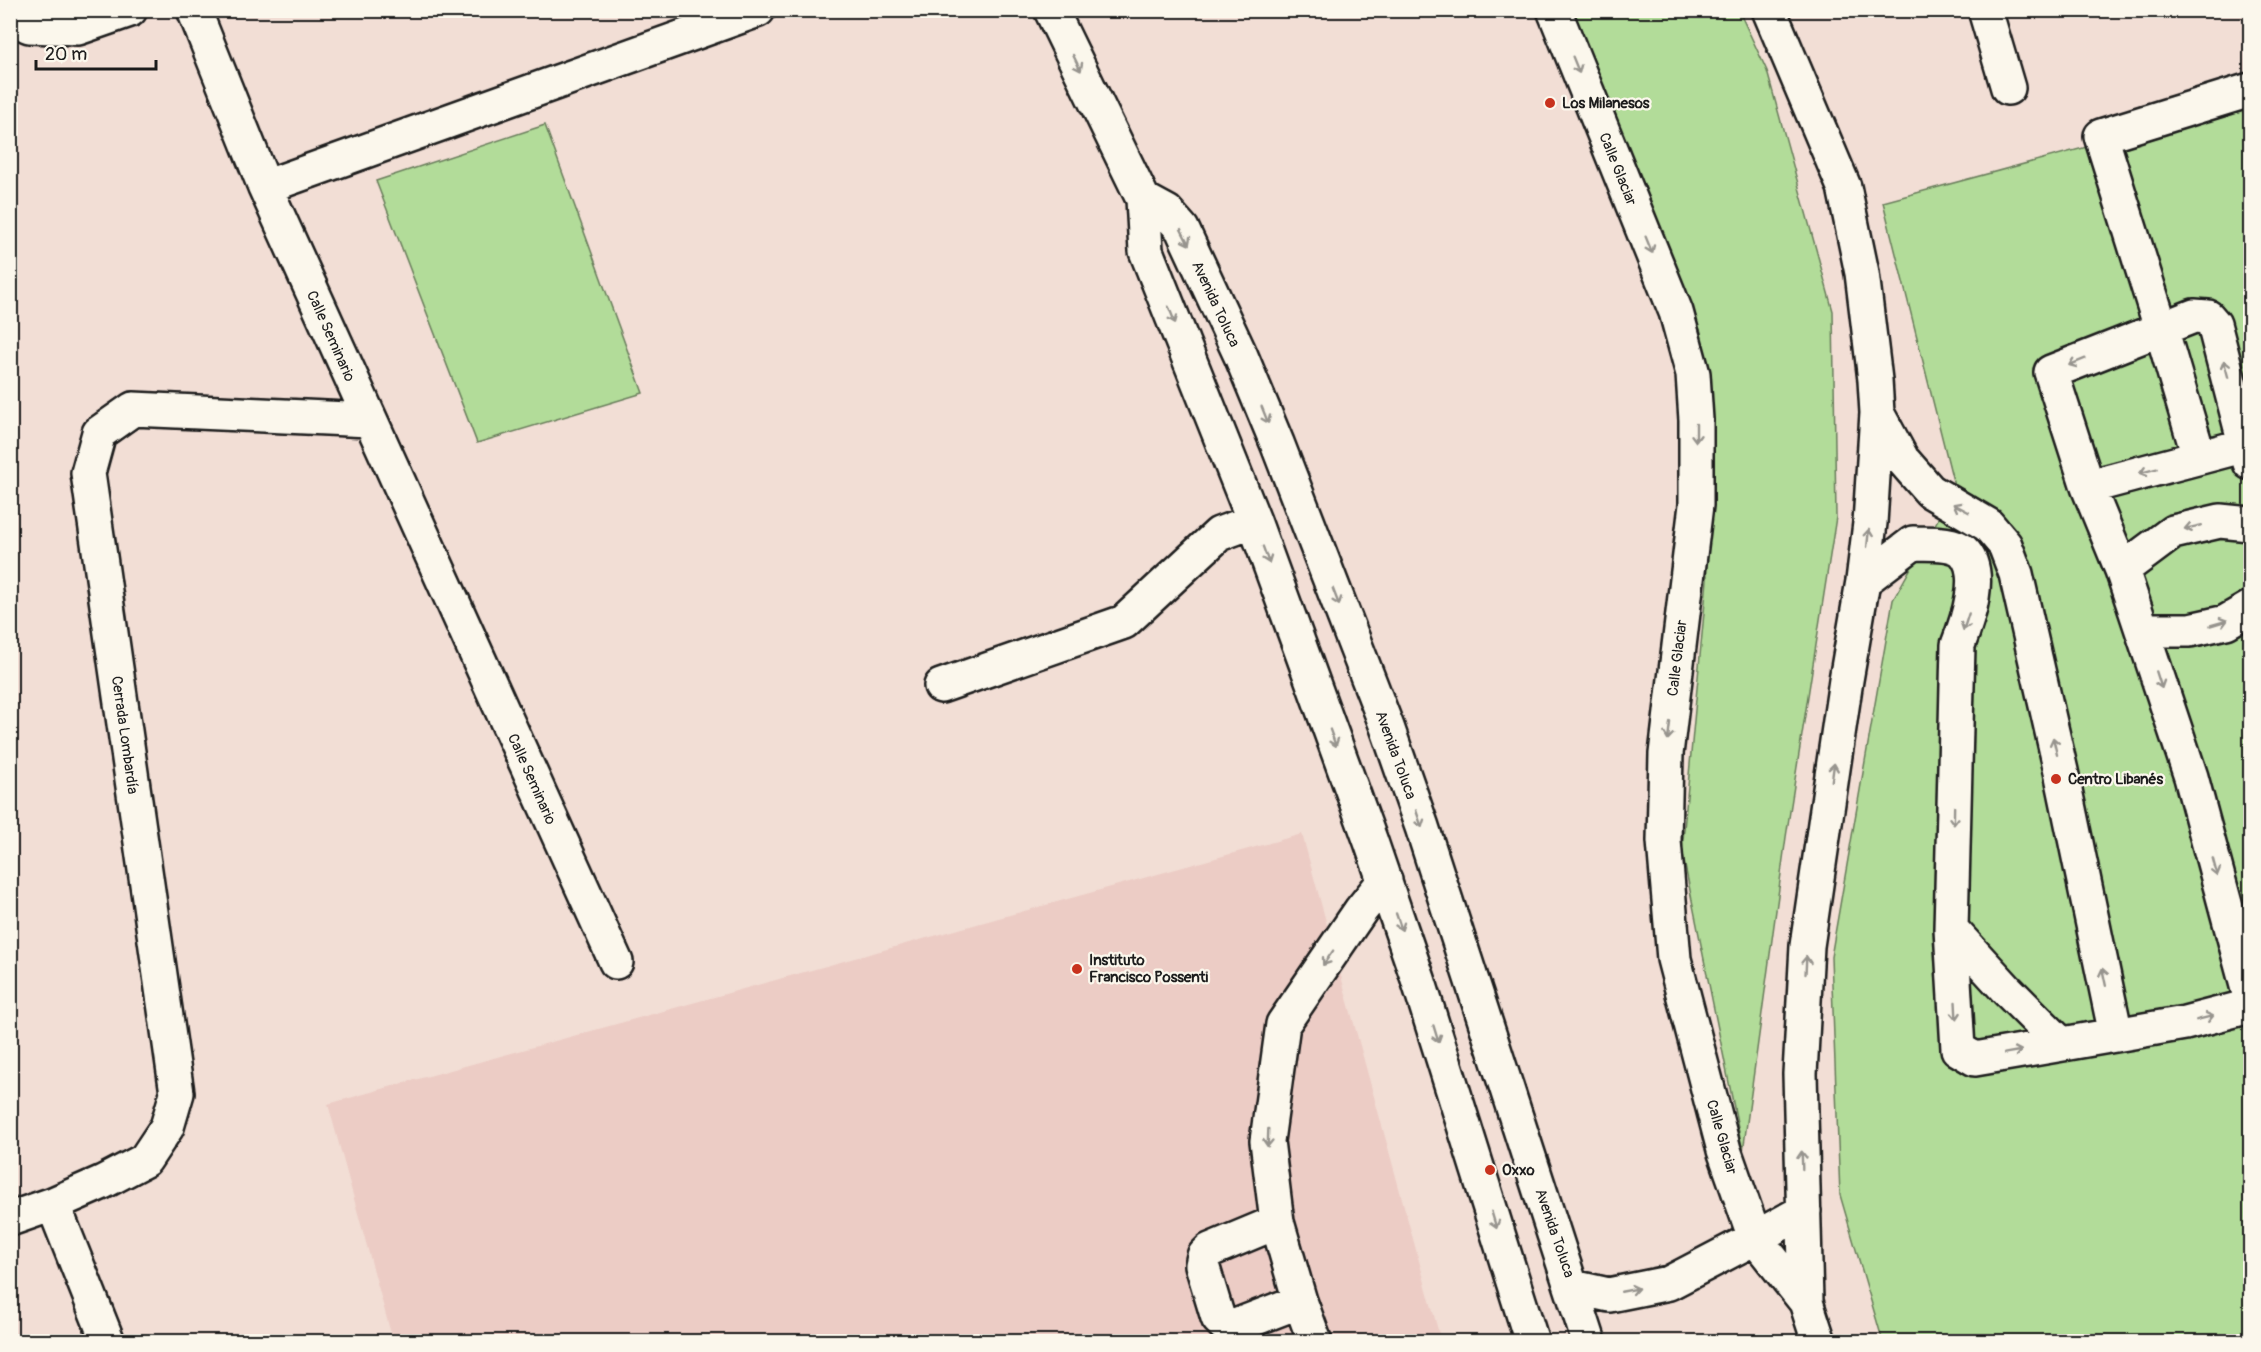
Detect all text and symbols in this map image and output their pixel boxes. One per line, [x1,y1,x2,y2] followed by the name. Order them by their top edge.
[36,33,156,71] scale bar
[45,43,87,66] text: 20 m
[1072,54,1083,72] one-way arrow
[1571,55,1582,73] one-way arrow
[1562,94,1650,113] place label: Los Milanesos
[1543,96,1557,110] marker: Los Milanesos
[1594,130,1641,209] street label: Calle Glaciar
[1180,228,1191,246] one-way arrow
[1644,236,1655,254] one-way arrow
[1187,258,1244,350] street label: Avenida Toluca
[302,288,359,385] street label: Calle Seminario
[1167,306,1178,324] one-way arrow
[2068,357,2086,368] one-way arrow
[2219,359,2231,378] one-way arrow
[1260,405,1271,424] one-way arrow
[1690,422,1702,442] one-way arrow
[2139,466,2158,477] one-way arrow
[1953,502,1970,514] one-way arrow
[2183,522,2202,534] one-way arrow
[1863,528,1874,548] one-way arrow
[1262,546,1273,564] one-way arrow
[1331,587,1342,605] one-way arrow
[1960,612,1971,631] one-way arrow
[2209,617,2228,628] one-way arrow
[1663,618,1692,697] street label: Calle Glaciar
[2154,670,2165,689] one-way arrow
[107,675,142,795] street label: Cerrada Lombardía
[1371,708,1420,802] street label: Avenida Toluca
[1663,721,1674,741] one-way arrow
[1329,729,1340,747] one-way arrow
[503,731,560,828] street label: Calle Seminario
[2049,736,2061,755] one-way arrow
[1827,762,1838,782] one-way arrow
[2068,770,2164,789] place label: Centro Libanés
[2049,772,2063,786] marker: Centro Libanés
[1948,805,1960,825] one-way arrow
[1415,809,1426,827] one-way arrow
[2210,857,2221,876] one-way arrow
[1394,912,1405,931] one-way arrow
[1322,950,1334,966] one-way arrow
[1089,951,1209,987] place label: Instituto Francisco Possenti
[1801,955,1812,975] one-way arrow
[1070,962,1084,976] marker: Instituto Francisco Possenti
[2098,968,2109,988] one-way arrow
[1950,1000,1961,1020] one-way arrow
[2195,1011,2214,1023] one-way arrow
[1431,1024,1442,1043] one-way arrow
[2003,1046,2022,1057] one-way arrow
[1702,1098,1741,1177] street label: Calle Glaciar
[1262,1128,1274,1148] one-way arrow
[1797,1150,1808,1170] one-way arrow
[1502,1161,1535,1180] place label: Oxxo
[1483,1163,1497,1177] marker: Oxxo
[1530,1186,1579,1280] street label: Avenida Toluca
[1489,1211,1500,1230] one-way arrow
[1620,1284,1639,1295] one-way arrow

